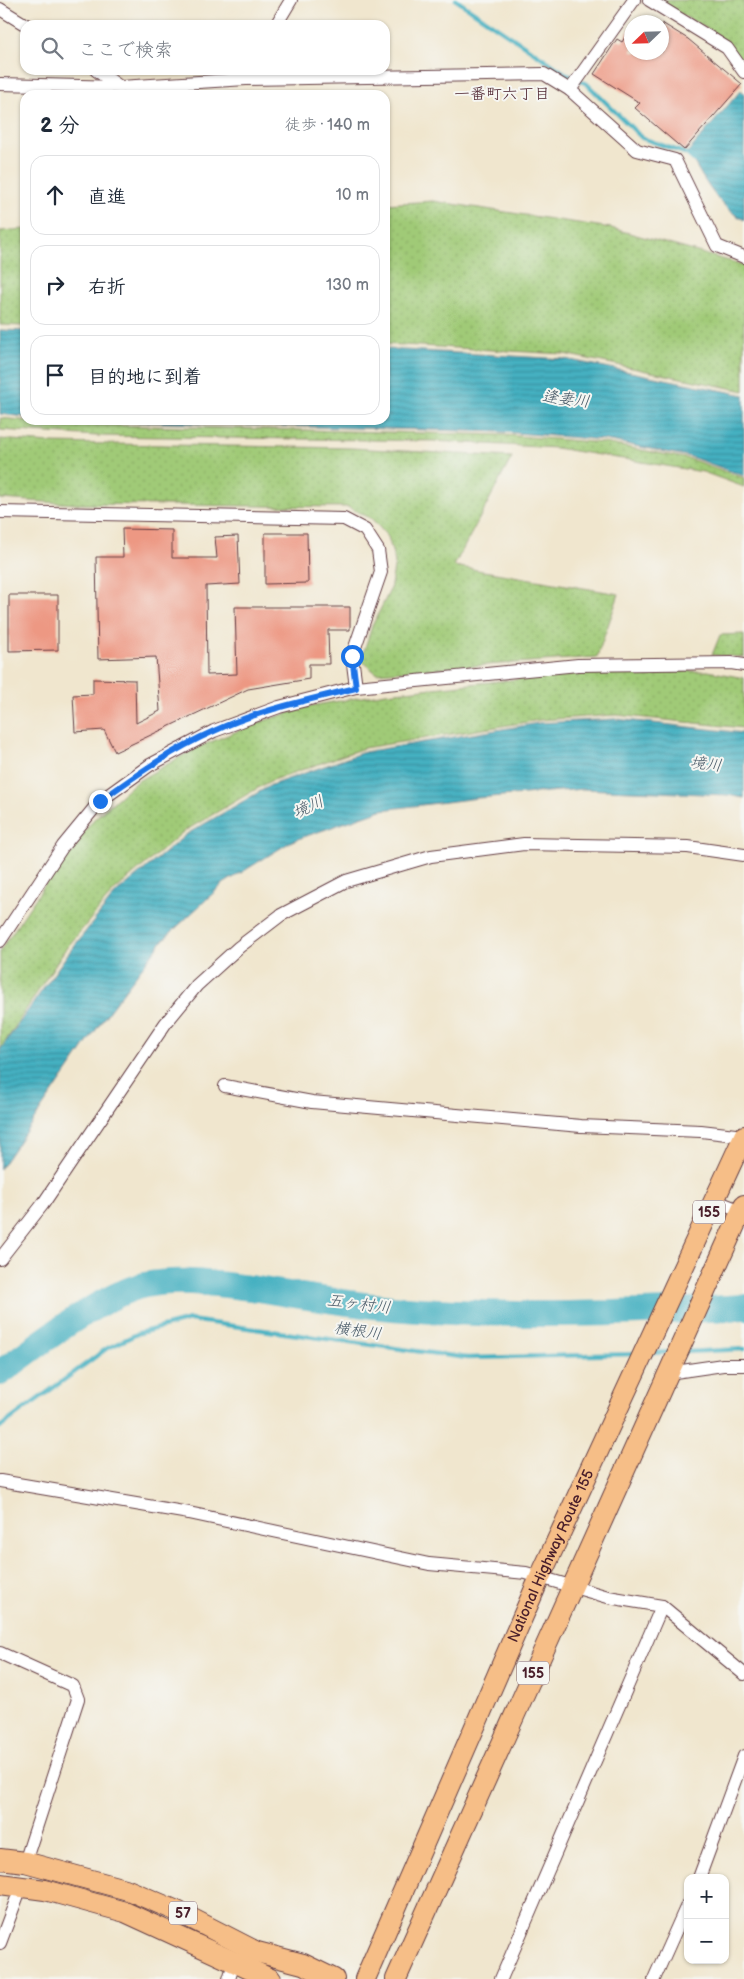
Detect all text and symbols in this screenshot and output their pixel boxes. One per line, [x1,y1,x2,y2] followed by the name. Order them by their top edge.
[624,15,669,60] north arrow
[20,20,390,75] search box
[38,34,66,62] icon: search
[78,39,173,62] text: ここで検索
[454,85,550,104] district label: 一番町六丁目
[40,113,79,138] text: 2 分
[285,116,370,135] text: 徒歩 · 140 m
[41,181,69,209] icon: ahead
[88,186,126,209] text: 直進
[336,186,369,205] text: 10 m
[41,271,69,299] icon: right
[88,276,126,299] text: 右折
[326,276,369,295] text: 130 m
[41,361,69,389] icon: arrive
[88,366,202,389] text: 目的地に到着
[541,387,591,412] water label: 逢妻川
[341,645,364,668] route start
[689,753,723,776] water label: 境川
[89,790,112,813] route end
[290,792,327,823] water label: 境川
[693,1200,725,1224] road number: 155
[326,1291,392,1318] water label: 五ヶ村川
[333,1319,383,1344] water label: 横根川
[504,1466,598,1646] street label: National Highway Route 155
[517,1662,549,1685] road number: 155
[684,1874,729,1964] map controls
[684,1874,729,1919] button: +
[169,1902,197,1925] road number: 57
[684,1919,729,1964] button: −

